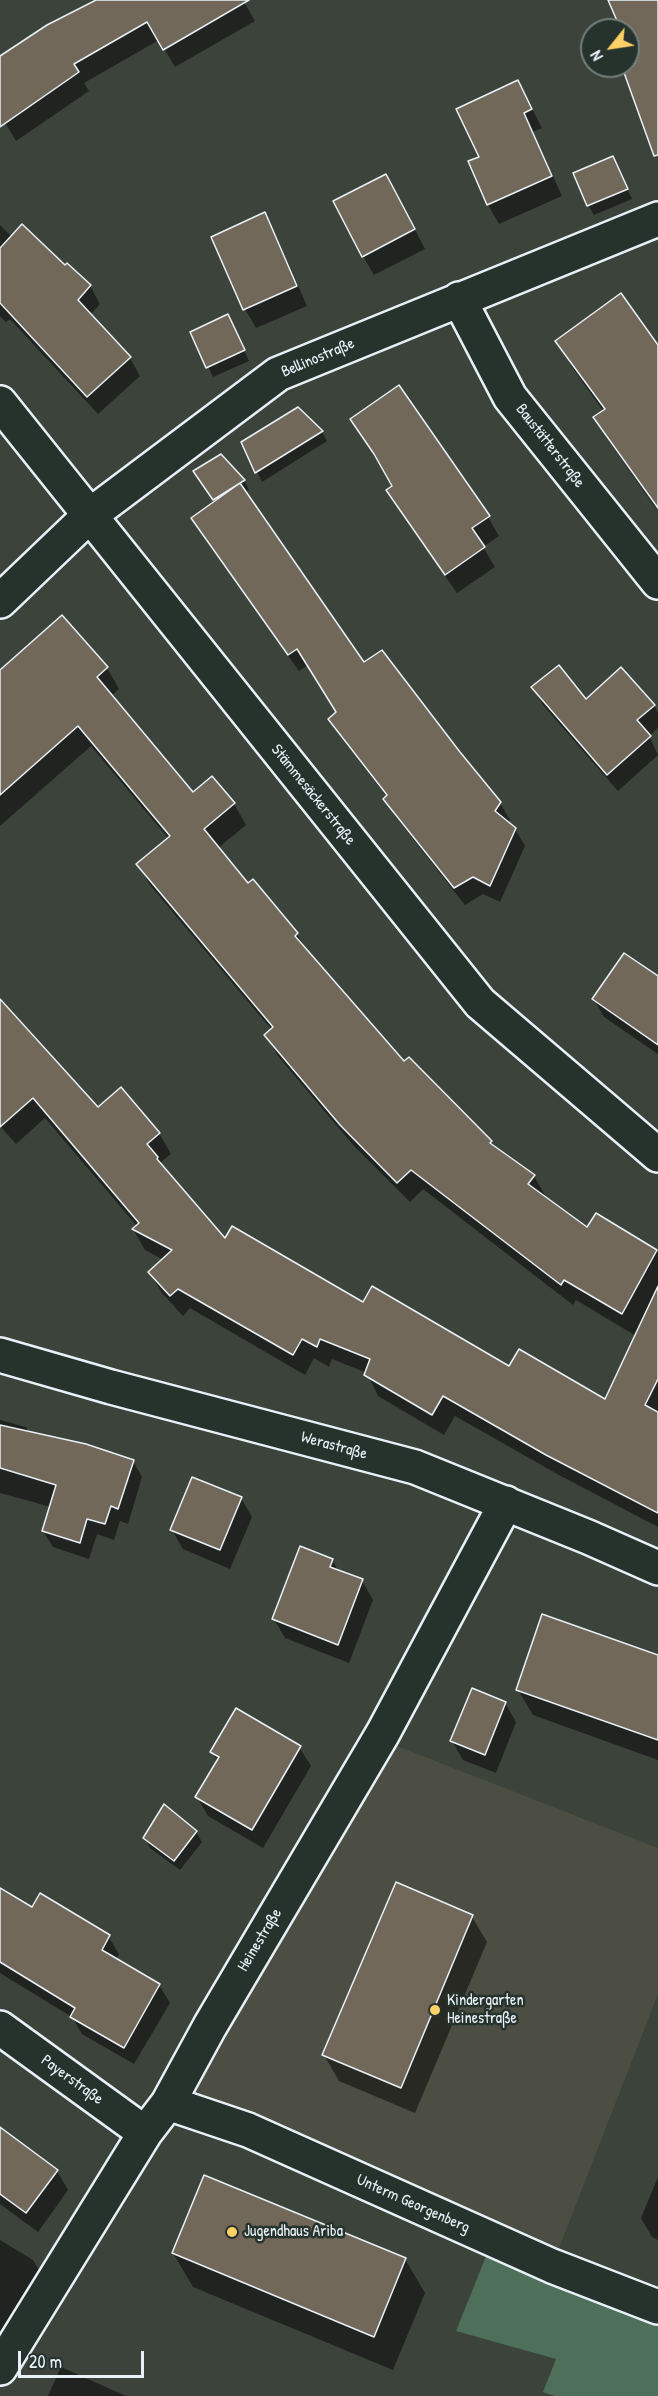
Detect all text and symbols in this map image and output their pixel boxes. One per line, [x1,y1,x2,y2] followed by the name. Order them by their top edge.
[580,18,640,78] north arrow
[584,47,608,65] text: N
[279,334,357,382] street label: Bellinostraße
[511,400,589,492] street label: Baustätterstraße
[267,741,359,849] street label: Stämmesäckerstraße
[299,1428,369,1464] street label: Werastraße
[234,1905,286,1975] street label: Heinestraße
[447,1991,524,2029] place label: Kindergarten Heinestraße
[428,2003,442,2017] marker: Kindergarten Heinestraße
[37,2051,107,2109] street label: Payerstraße
[353,2170,473,2238] street label: Unterm Georgenberg
[244,2222,343,2242] place label: Jugendhaus Ariba
[225,2225,239,2239] marker: Jugendhaus Ariba
[21,2339,147,2377] scale bar
[29,2349,62,2374] text: 20 m

